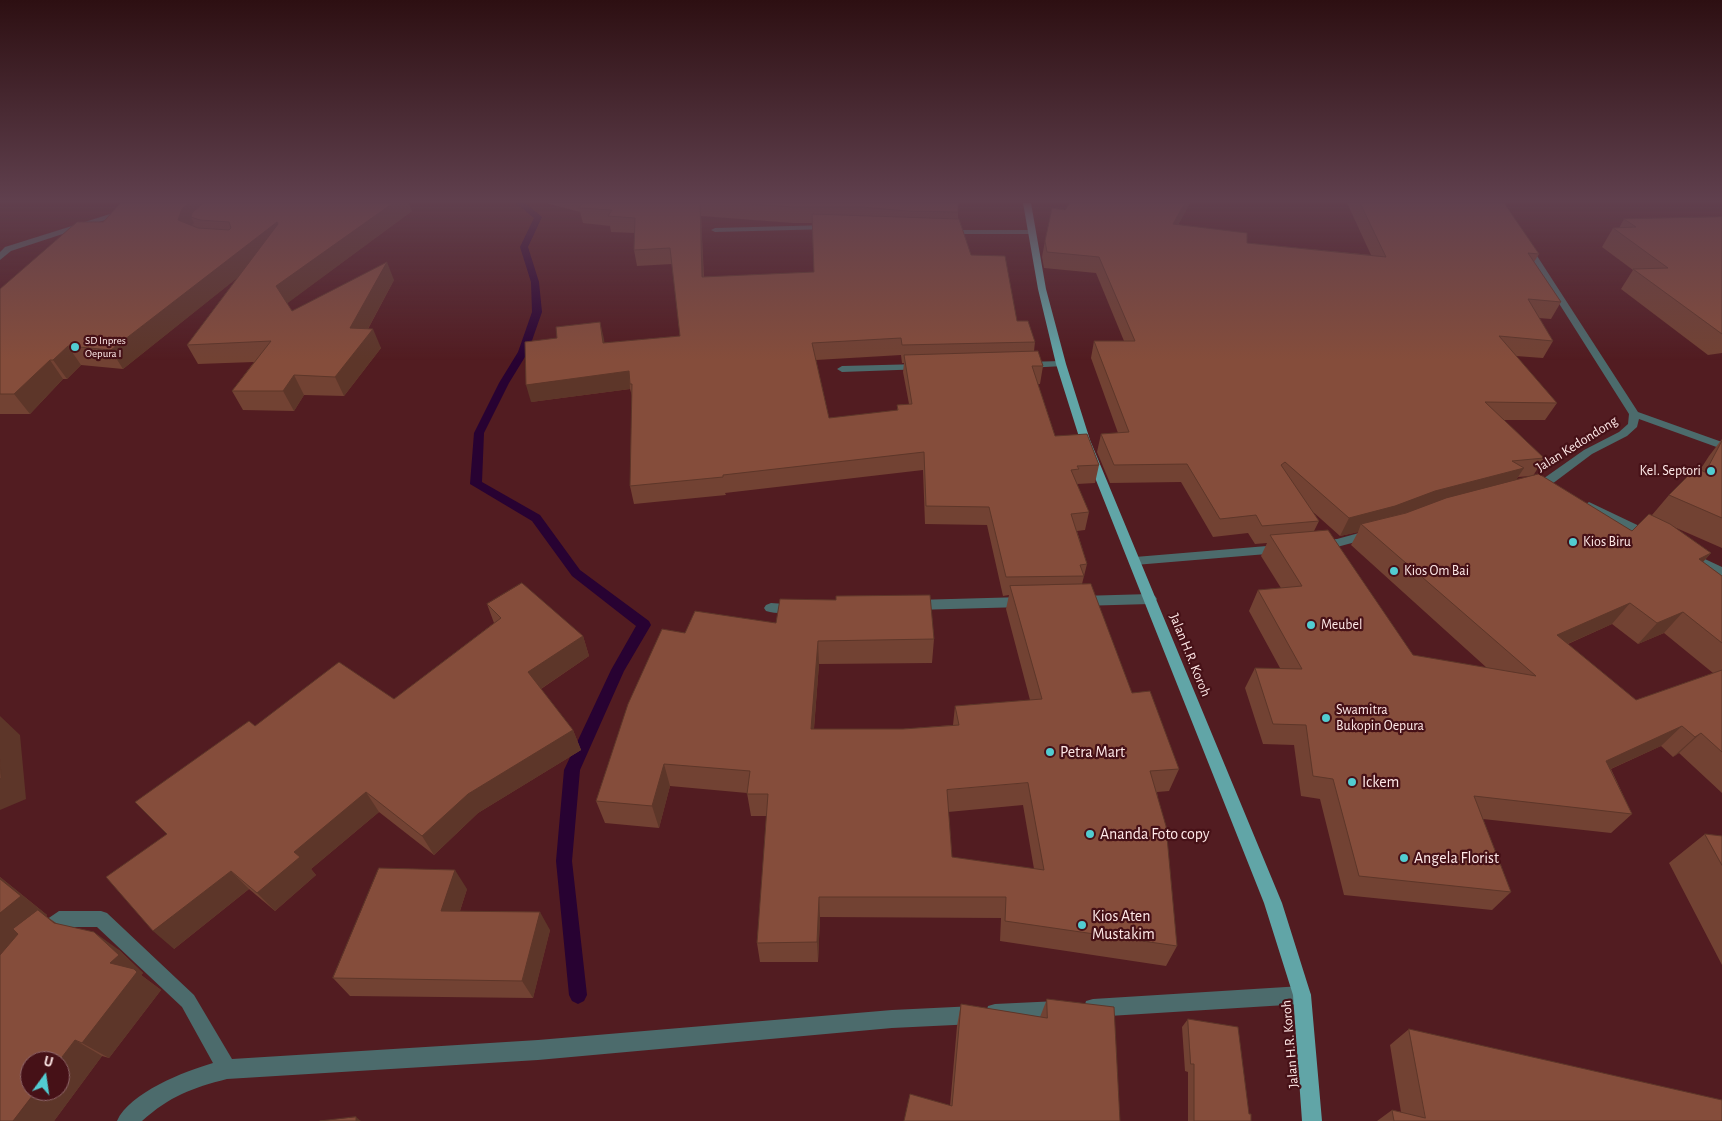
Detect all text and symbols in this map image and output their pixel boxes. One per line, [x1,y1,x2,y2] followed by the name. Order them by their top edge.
[85,334,126,360] place label: SD Inpres Oepura I
[69,341,81,353] marker: SD Inpres Oepura I
[1533,412,1621,476] street label: Jalan Kedondong
[1639,463,1701,479] place label: Kel. Septori
[1705,465,1717,477] marker: Kel. Septori
[1583,534,1631,550] place label: Kios Biru
[1567,536,1579,548] marker: Kios Biru
[1404,563,1469,579] place label: Kios Om Bai
[1388,565,1400,577] marker: Kios Om Bai
[1166,611,1214,699] street label: Jalan H.R. Koroh
[1321,617,1362,633] place label: Meubel
[1305,619,1317,631] marker: Meubel
[1336,702,1424,734] place label: Swamitra Bukopin Oepura
[1320,712,1332,724] marker: Swamitra Bukopin Oepura
[1060,742,1125,762] place label: Petra Mart
[1044,746,1056,758] marker: Petra Mart
[1362,772,1399,792] place label: Ickem
[1346,776,1358,788] marker: Ickem
[1100,824,1210,844] place label: Ananda Foto copy
[1084,828,1096,840] marker: Ananda Foto copy
[1414,848,1499,868] place label: Angela Florist
[1398,852,1410,864] marker: Angela Florist
[1092,906,1155,944] place label: Kios Aten Mustakim
[1076,919,1088,931] marker: Kios Aten Mustakim
[1278,999,1302,1089] street label: Jalan H.R. Koroh
[20,1051,70,1101] north arrow
[42,1055,54,1070] text: U

